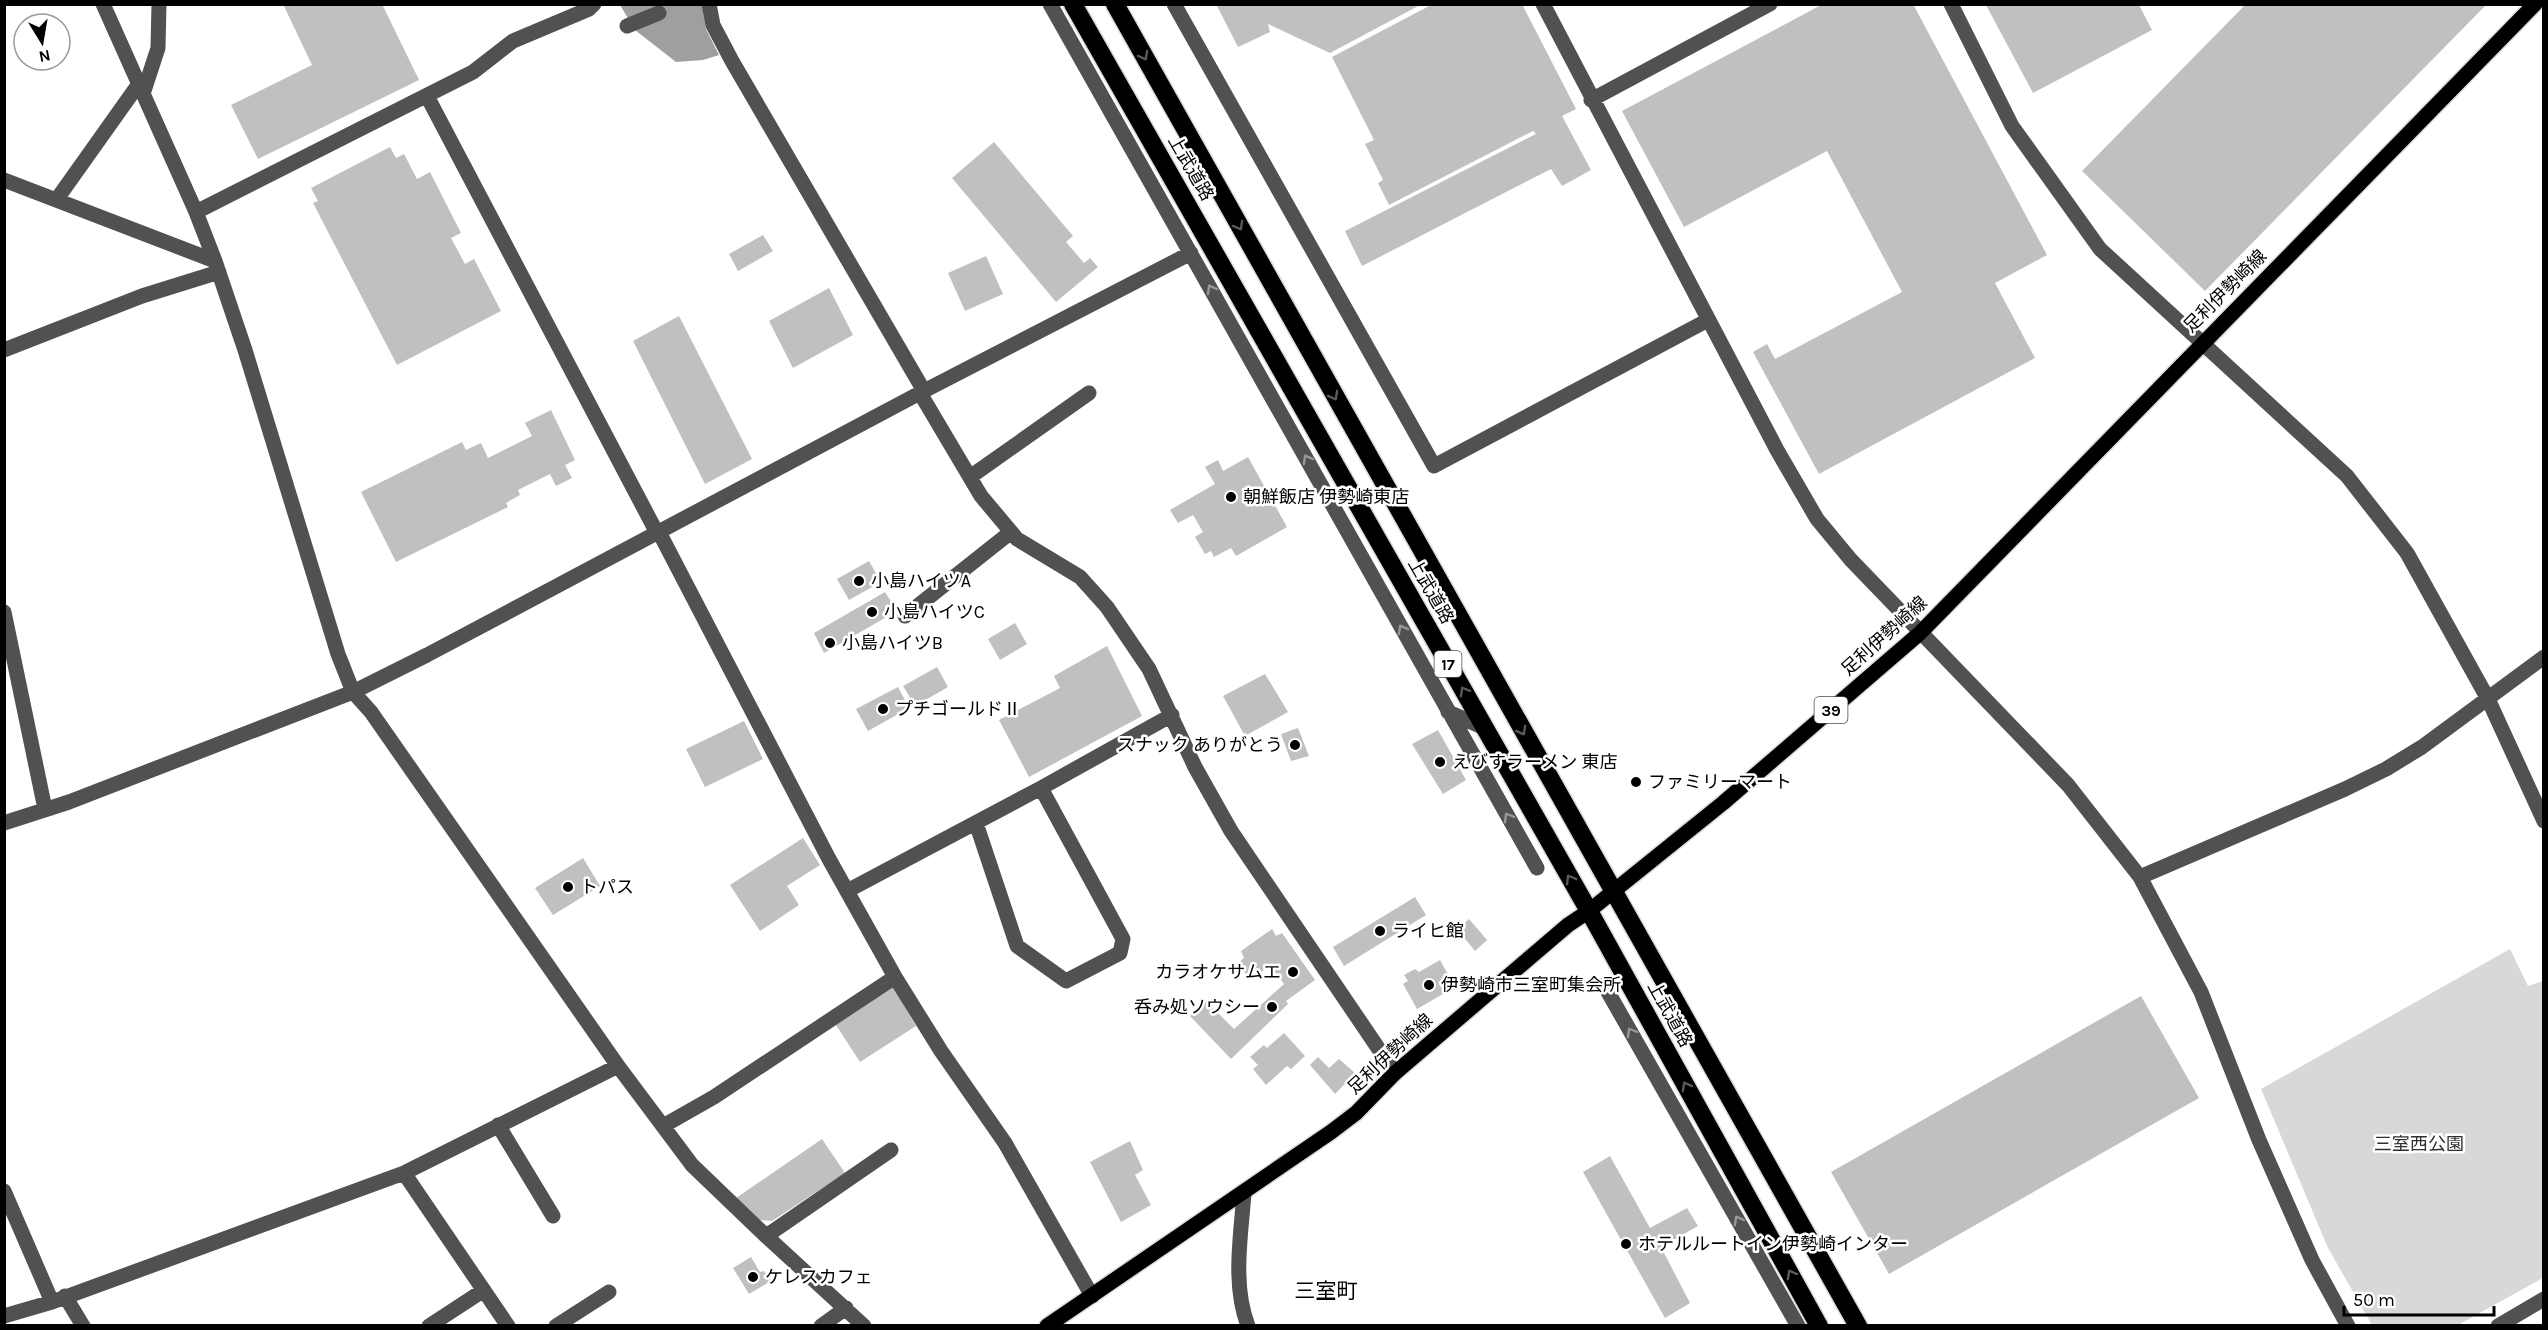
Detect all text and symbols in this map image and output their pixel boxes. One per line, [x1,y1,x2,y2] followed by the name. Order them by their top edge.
[12,12,72,72] north arrow
[37,46,52,67] text: N
[1137,49,1148,60] one-way arrow
[1163,131,1219,205] street label: 上武道路
[1232,219,1243,230] one-way arrow
[2179,245,2271,337] street label: 足利伊勢崎線
[1207,285,1219,295] one-way arrow
[1327,390,1339,400] one-way arrow
[1303,455,1314,465] one-way arrow
[1243,486,1409,508] place label: 朝鮮飯店 伊勢崎東店
[1224,490,1238,504] marker: 朝鮮飯店 伊勢崎東店
[1403,554,1459,628] street label: 上武道路
[871,570,971,592] place label: 小島ハイツA
[852,574,866,588] marker: 小島ハイツA
[1837,592,1931,680] street label: 足利伊勢崎線
[884,601,985,623] place label: 小島ハイツC
[865,605,879,619] marker: 小島ハイツC
[1398,625,1410,635] one-way arrow
[842,632,943,654] place label: 小島ハイツB
[823,636,837,650] marker: 小島ハイツB
[1434,651,1462,677] road number: 17
[1459,687,1471,697] one-way arrow
[1814,697,1848,723] road number: 39
[895,698,1021,720] place label: プチゴールドⅡ
[876,702,890,716] marker: プチゴールドⅡ
[1515,725,1526,735] one-way arrow
[1117,734,1283,756] place label: スナック ありがとう
[1288,738,1302,752] marker: スナック ありがとう
[1452,751,1618,773] place label: えびすラーメン 東店
[1433,755,1447,769] marker: えびすラーメン 東店
[1648,771,1792,793] place label: ファミリーマート
[1629,775,1643,789] marker: ファミリーマート
[1504,813,1515,824] one-way arrow
[1566,875,1577,885] one-way arrow
[580,876,634,898] place label: トパス
[561,880,575,894] marker: トパス
[1392,920,1464,942] place label: ライヒ館
[1373,924,1387,938] marker: ライヒ館
[1155,961,1281,983] place label: カラオケサムエ
[1286,965,1300,979] marker: カラオケサムエ
[1441,974,1621,996] place label: 伊勢崎市三室町集会所
[1643,977,1697,1051] street label: 上武道路
[1422,978,1436,992] marker: 伊勢崎市三室町集会所
[1134,996,1260,1018] place label: 呑み処ソウシー
[1265,1000,1279,1014] marker: 呑み処ソウシー
[1343,1009,1437,1099] street label: 足利伊勢崎線
[1627,1028,1639,1038] one-way arrow
[1682,1081,1693,1092] one-way arrow
[2374,1133,2464,1155] park label: 三室西公園
[1734,1216,1745,1226] one-way arrow
[1638,1233,1908,1255] place label: ホテルルートイン伊勢崎インター
[1619,1237,1633,1251] marker: ホテルルートイン伊勢崎インター
[765,1266,873,1288] place label: ケレスカフェ
[746,1270,760,1284] marker: ケレスカフェ
[1787,1270,1798,1281] one-way arrow
[1295,1279,1358,1303] district label: 三室町
[2344,1279,2494,1317] scale bar
[2353,1289,2395,1311] text: 50 m

